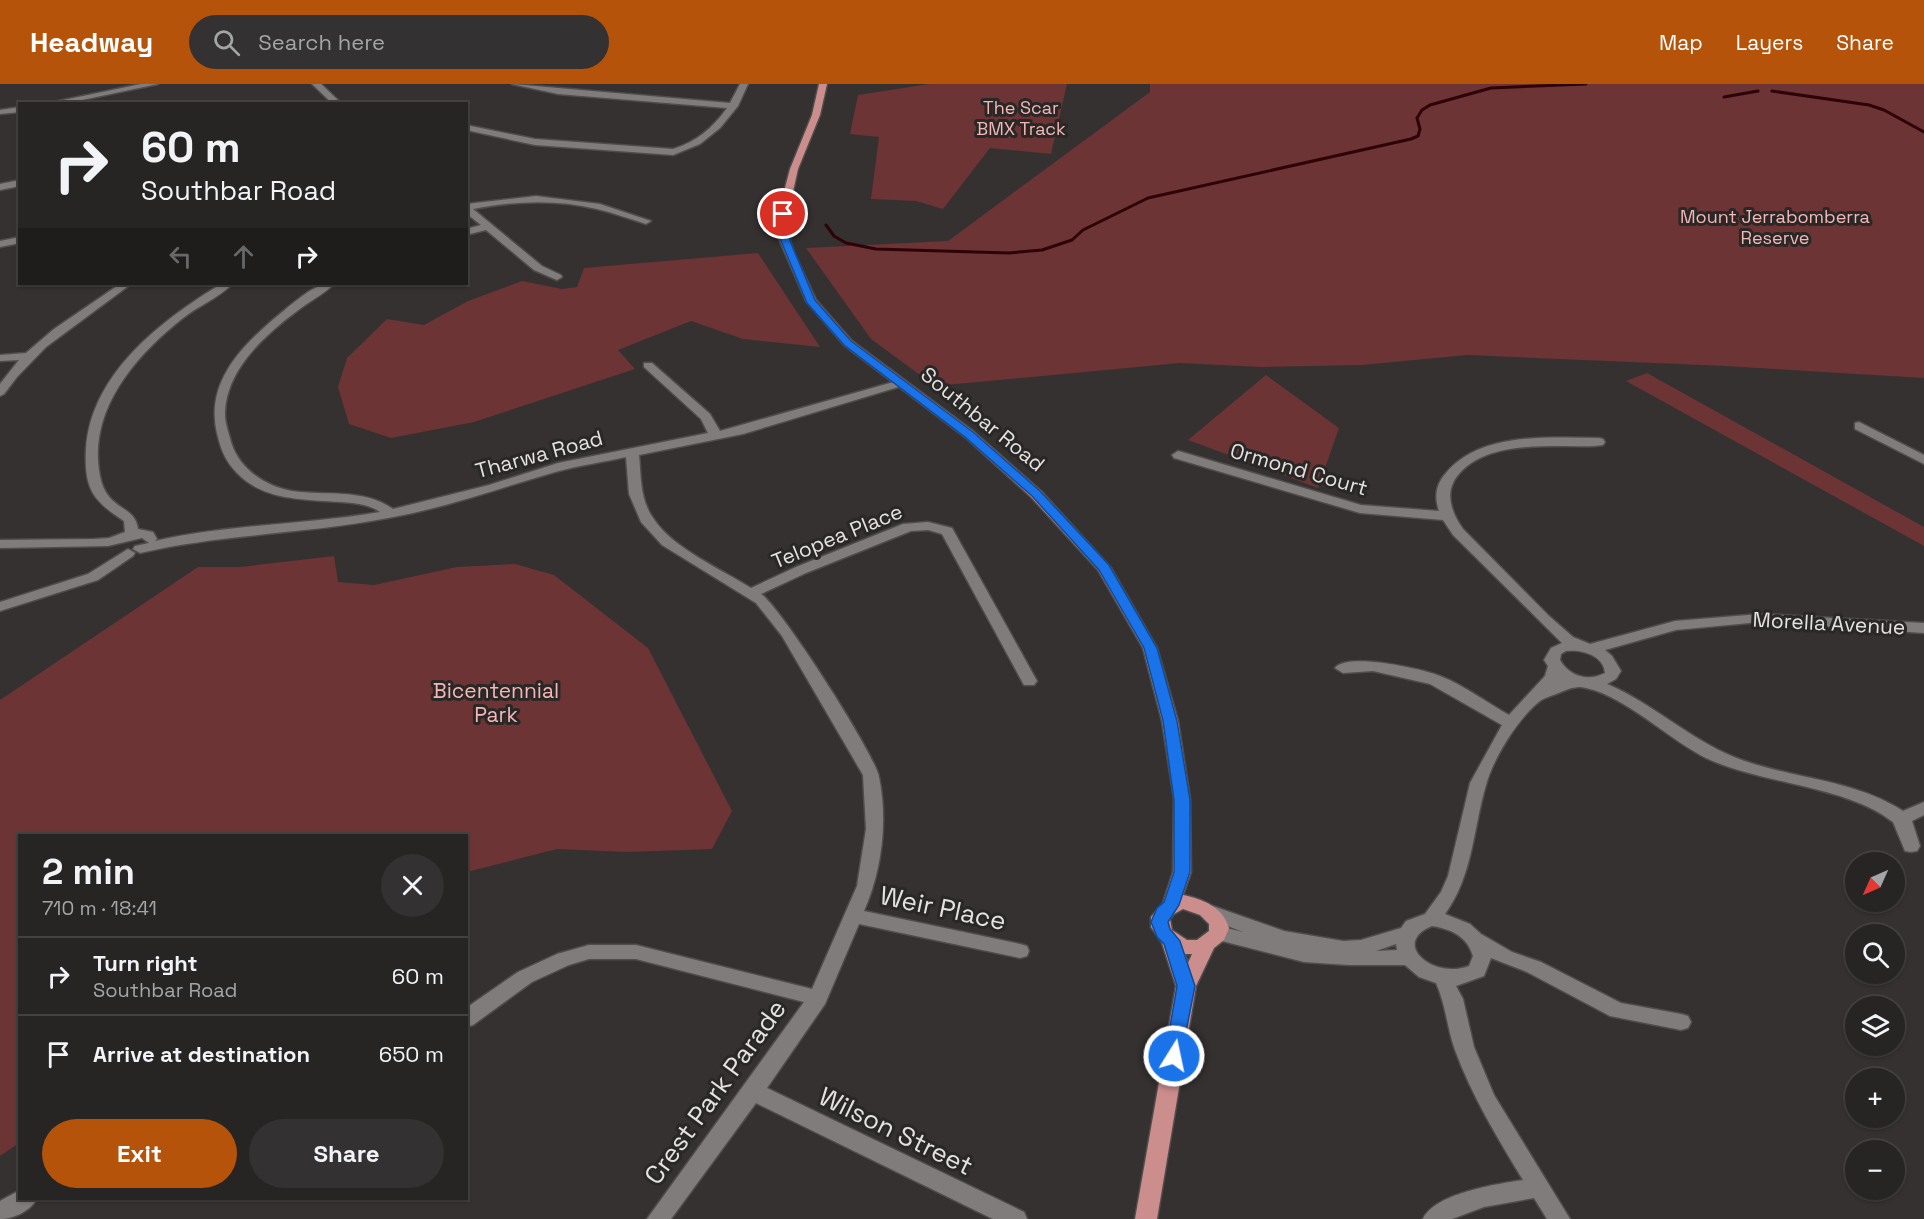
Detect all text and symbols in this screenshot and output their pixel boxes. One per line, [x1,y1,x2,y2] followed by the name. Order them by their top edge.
[189,15,609,69] search box
[30,24,153,60] text: Headway
[210,26,243,59] icon: search
[258,28,385,56] text: Search here
[1659,29,1703,56] text: Map
[1736,29,1803,56] text: Layers
[1836,29,1894,56] text: Share
[976,96,1066,140] park label: The Scar BMX Track
[141,121,241,174] text: 60 m
[42,126,120,204] icon: right
[141,173,336,208] text: Southbar Road
[757,188,808,239] pin
[766,197,799,230] icon: arrive
[1680,205,1870,249] park label: Mount Jerrabomberra Reserve
[164,240,197,273] icon: left
[227,240,260,273] icon: ahead
[290,240,323,273] icon: right
[916,361,1050,477] street label: Southbar Road
[472,424,606,484] street label: Tharwa Road
[1227,436,1371,502] street label: Ormond Court
[768,497,906,575] street label: Telopea Place
[1752,606,1906,640] street label: Morella Avenue
[433,677,559,728] park label: Bicentennial Park
[42,849,135,895] text: 2 min
[1845,852,1905,912] north arrow
[1845,852,1905,1200] map controls
[381,854,444,917] button: close
[877,878,1009,938] street label: Weir Place
[42,895,157,921] text: 710 m · 18:41
[1845,924,1905,984] button: search
[93,949,198,977] text: Turn right
[42,960,75,993] icon: right
[392,962,444,990] text: 60 m
[93,977,237,1003] text: Southbar Road
[636,993,794,1191] street label: Crest Park Parade
[1845,996,1905,1056] button: layers
[1142,1024,1206,1088] position arrow
[42,1038,75,1071] icon: arrive
[93,1040,310,1068] text: Arrive at destination
[379,1040,444,1068] text: 650 m
[1845,1068,1905,1128] button: +
[813,1079,979,1183] street label: Wilson Street
[42,1119,237,1188] button: Exit
[249,1119,444,1188] button: Share
[1845,1140,1905,1200] button: −

